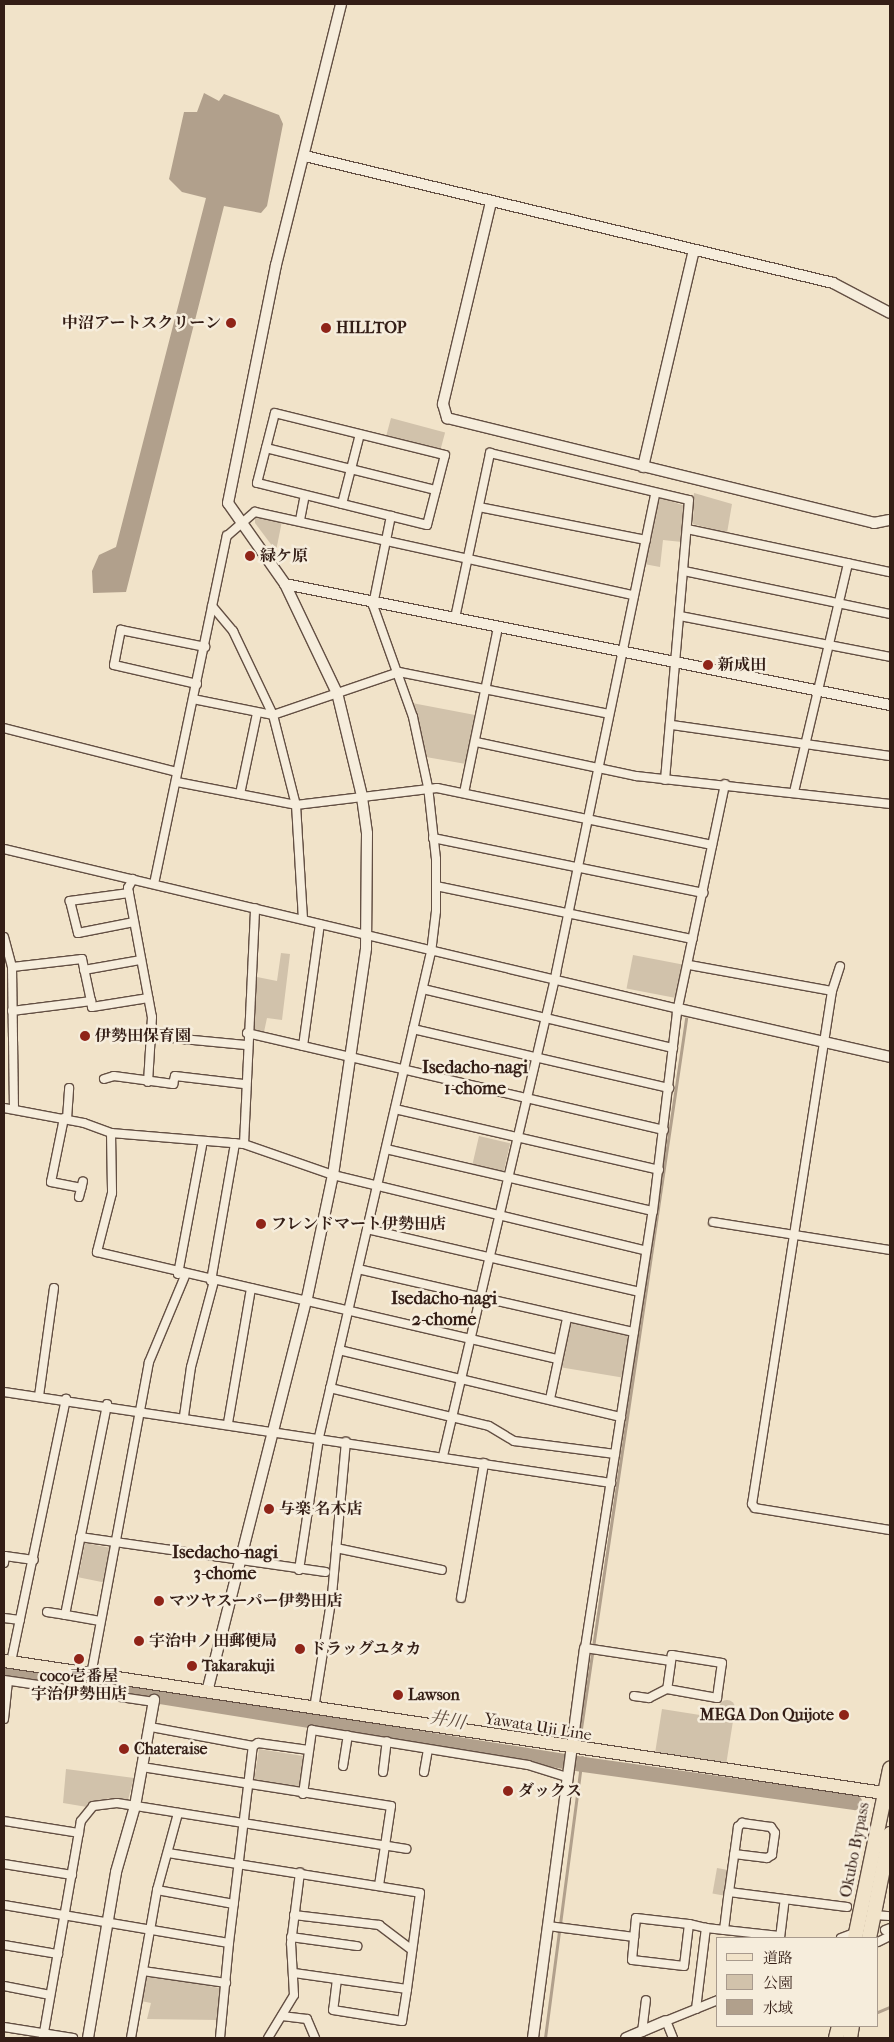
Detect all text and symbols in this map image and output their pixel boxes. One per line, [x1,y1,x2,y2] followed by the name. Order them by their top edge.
[61,313,221,333] place label: 中沼アートスクリーン
[225,317,237,329] marker: 中沼アートスクリーン
[336,318,406,338] place label: HILLTOP
[320,322,332,334] marker: HILLTOP
[260,546,308,566] place label: 緑ケ原
[244,550,256,562] marker: 緑ケ原
[718,655,766,675] place label: 新成田
[702,659,714,671] marker: 新成田
[95,1026,191,1046] place label: 伊勢田保育園
[79,1030,91,1042] marker: 伊勢田保育園
[422,1058,528,1100] district label: Isedacho-nagi 1-chome
[271,1214,447,1234] place label: フレンドマート伊勢田店
[255,1218,267,1230] marker: フレンドマート伊勢田店
[391,1289,497,1332] district label: Isedacho-nagi 2-chome
[279,1499,362,1519] place label: 与楽 名木店
[263,1503,275,1515] marker: 与楽 名木店
[172,1543,278,1586] district label: Isedacho-nagi 3-chome
[169,1591,344,1611] place label: マツヤスーパー伊勢田店
[153,1595,165,1607] marker: マツヤスーパー伊勢田店
[149,1631,277,1651] place label: 宇治中ノ田郵便局
[133,1635,145,1647] marker: 宇治中ノ田郵便局
[310,1639,422,1659] place label: ドラッグユタカ
[294,1643,306,1655] marker: ドラッグユタカ
[73,1653,85,1665] marker: coco壱番屋 宇治伊勢田店
[202,1656,275,1676] place label: Takarakuji
[186,1660,198,1672] marker: Takarakuji
[31,1666,127,1704] place label: coco壱番屋 宇治伊勢田店
[408,1685,460,1705] place label: Lawson
[392,1689,404,1701] marker: Lawson
[700,1705,834,1725] place label: MEGA Don Quijote
[427,1707,467,1735] water label: 井川
[483,1709,593,1745] street label: Yawata Uji Line
[838,1709,850,1721] marker: MEGA Don Quijote
[134,1739,208,1759] place label: Chateraise
[118,1743,130,1755] marker: Chateraise
[518,1781,582,1801] place label: ダックス
[502,1785,514,1797] marker: ダックス
[836,1801,874,1899] street label: Okubo Bypass
[716,1937,879,2027] legend
[763,1949,793,1967] text: 道路
[763,1974,793,1992] text: 公園
[763,1999,793,2017] text: 水域

